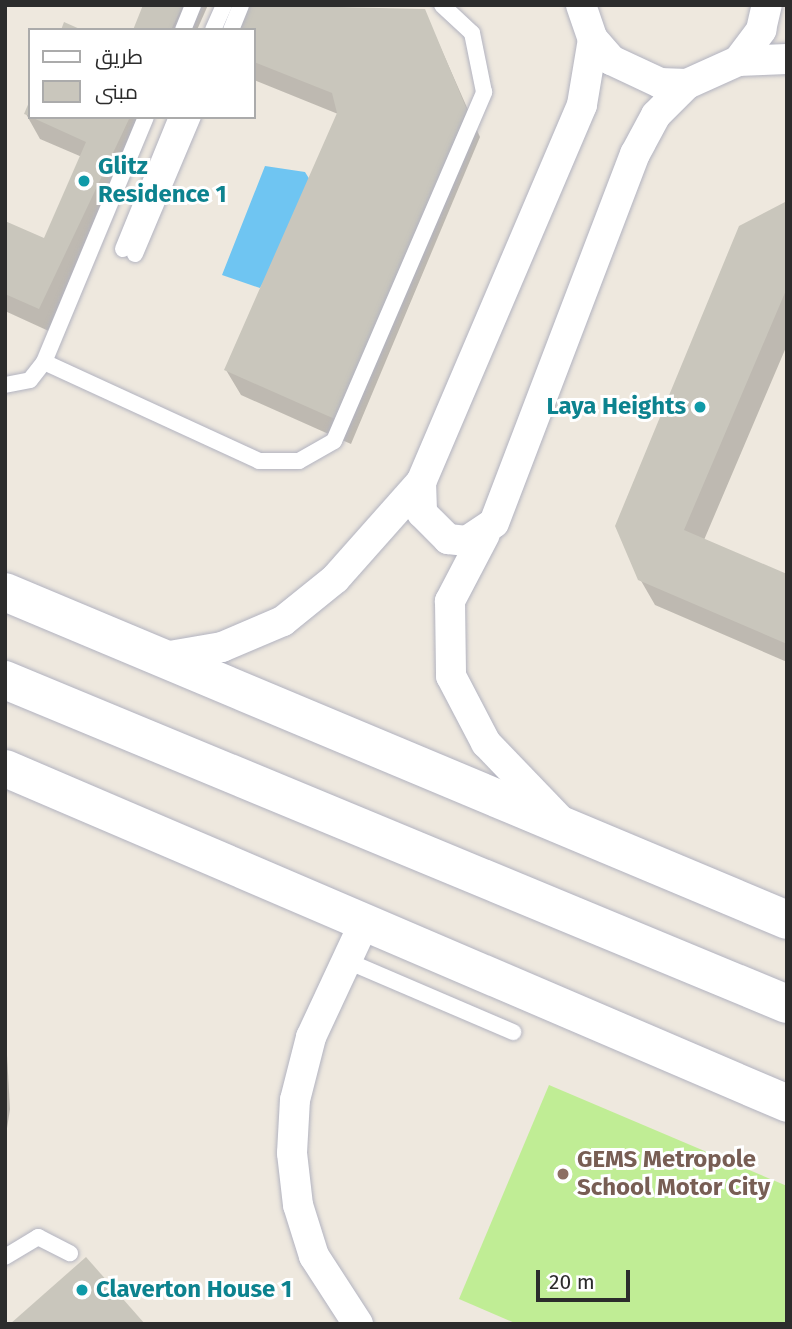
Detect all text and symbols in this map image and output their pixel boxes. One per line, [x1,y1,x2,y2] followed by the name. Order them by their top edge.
[28,28,256,119] legend
[95,44,143,70] text: طريق
[95,79,138,105] text: مبنى
[98,153,227,209] place label: Glitz Residence 1
[76,173,92,189] marker: Glitz Residence 1
[546,393,686,421] place label: Laya Heights
[692,399,708,415] marker: Laya Heights
[577,1146,770,1202] place label: GEMS Metropole School Motor City
[555,1166,571,1182] marker: GEMS Metropole School Motor City
[540,1256,634,1300] scale bar
[549,1269,595,1295] text: 20 m
[96,1276,292,1304] place label: Claverton House 1
[74,1282,90,1298] marker: Claverton House 1

